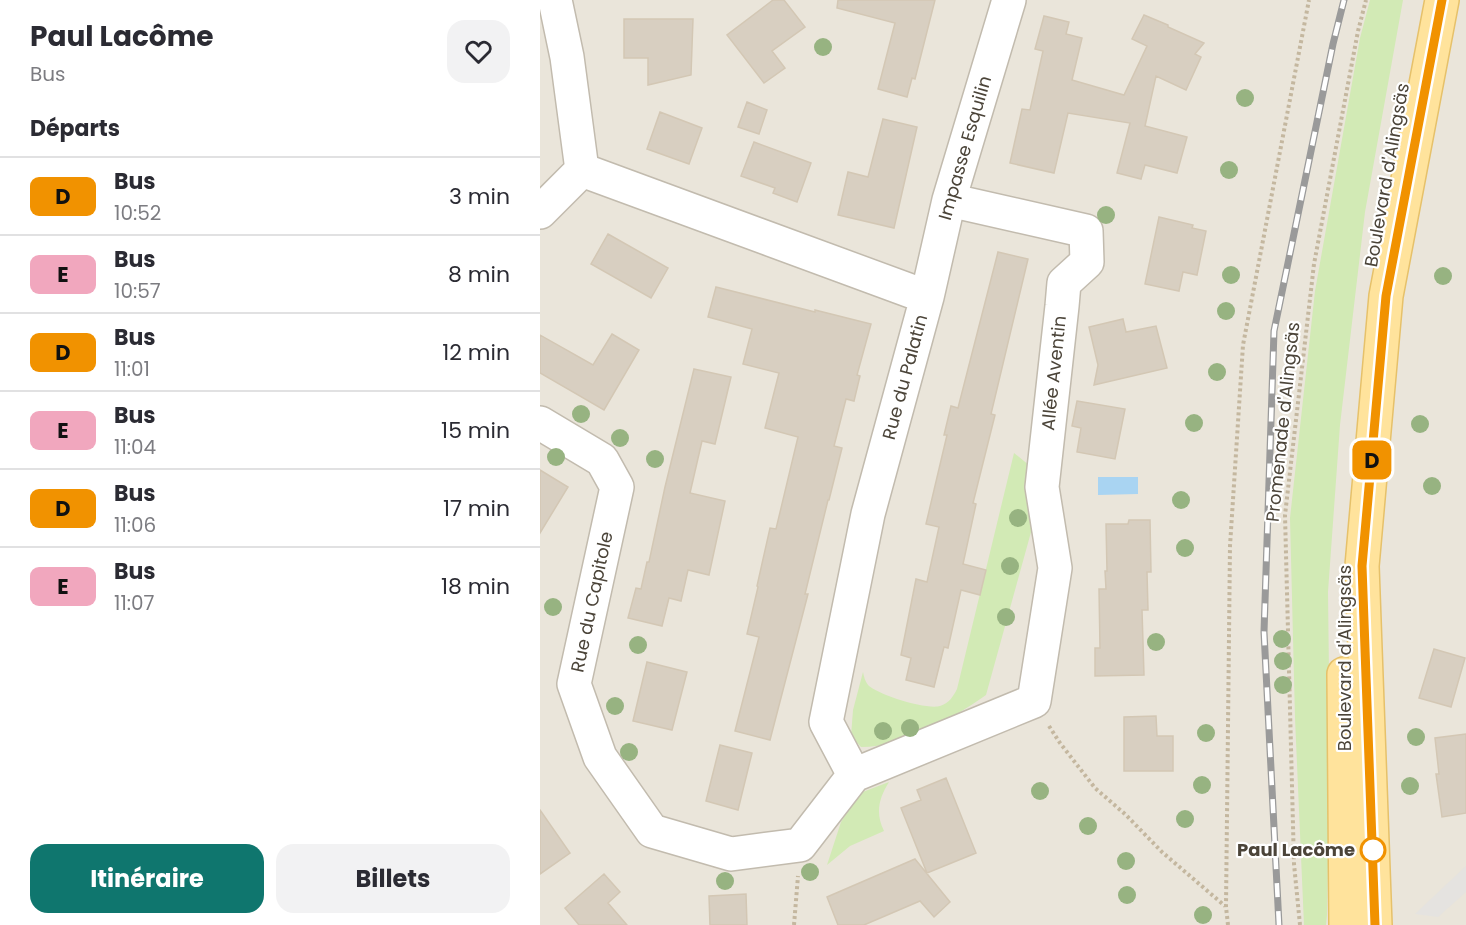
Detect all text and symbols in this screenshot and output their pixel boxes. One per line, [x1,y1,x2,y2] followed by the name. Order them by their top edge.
[30,17,214,56] text: Paul Lacôme
[447,20,510,83] button: heart
[30,60,66,88] text: Bus
[932,73,997,223] street label: Impasse Esquilin
[1358,81,1415,269] street label: Boulevard d'Alingsäs
[30,113,120,144] text: Départs
[114,166,156,197] text: Bus
[449,181,510,212] text: 3 min
[55,182,71,211] text: D
[114,199,161,227] text: 10:52
[114,244,156,275] text: Bus
[448,259,510,290] text: 8 min
[57,260,69,289] text: E
[114,277,161,305] text: 10:57
[876,312,933,442] street label: Rue du Palatin
[1035,314,1072,432] street label: Allée Aventin
[1260,321,1305,523] street label: Promenade d'Alingsäs
[114,322,156,353] text: Bus
[442,337,510,368] text: 12 min
[55,338,71,367] text: D
[114,355,150,383] text: 11:01
[114,400,156,431] text: Bus
[441,415,510,446] text: 15 min
[57,416,69,445] text: E
[114,433,156,461] text: 11:04
[1352,440,1392,480] line badge: D
[1364,446,1380,475] text: D
[114,478,156,509] text: Bus
[443,493,510,524] text: 17 min
[55,494,71,523] text: D
[114,511,156,539] text: 11:06
[564,529,619,675] street label: Rue du Capitole
[114,556,156,587] text: Bus
[1332,565,1357,751] street label: Boulevard d'Alingsäs
[441,571,510,602] text: 18 min
[57,572,69,601] text: E
[114,589,155,617] text: 11:07
[1237,837,1355,862] place label: Paul Lacôme
[1360,837,1386,863] marker: Paul Lacôme
[30,844,264,913] button: Itinéraire
[276,844,510,913] button: Billets

